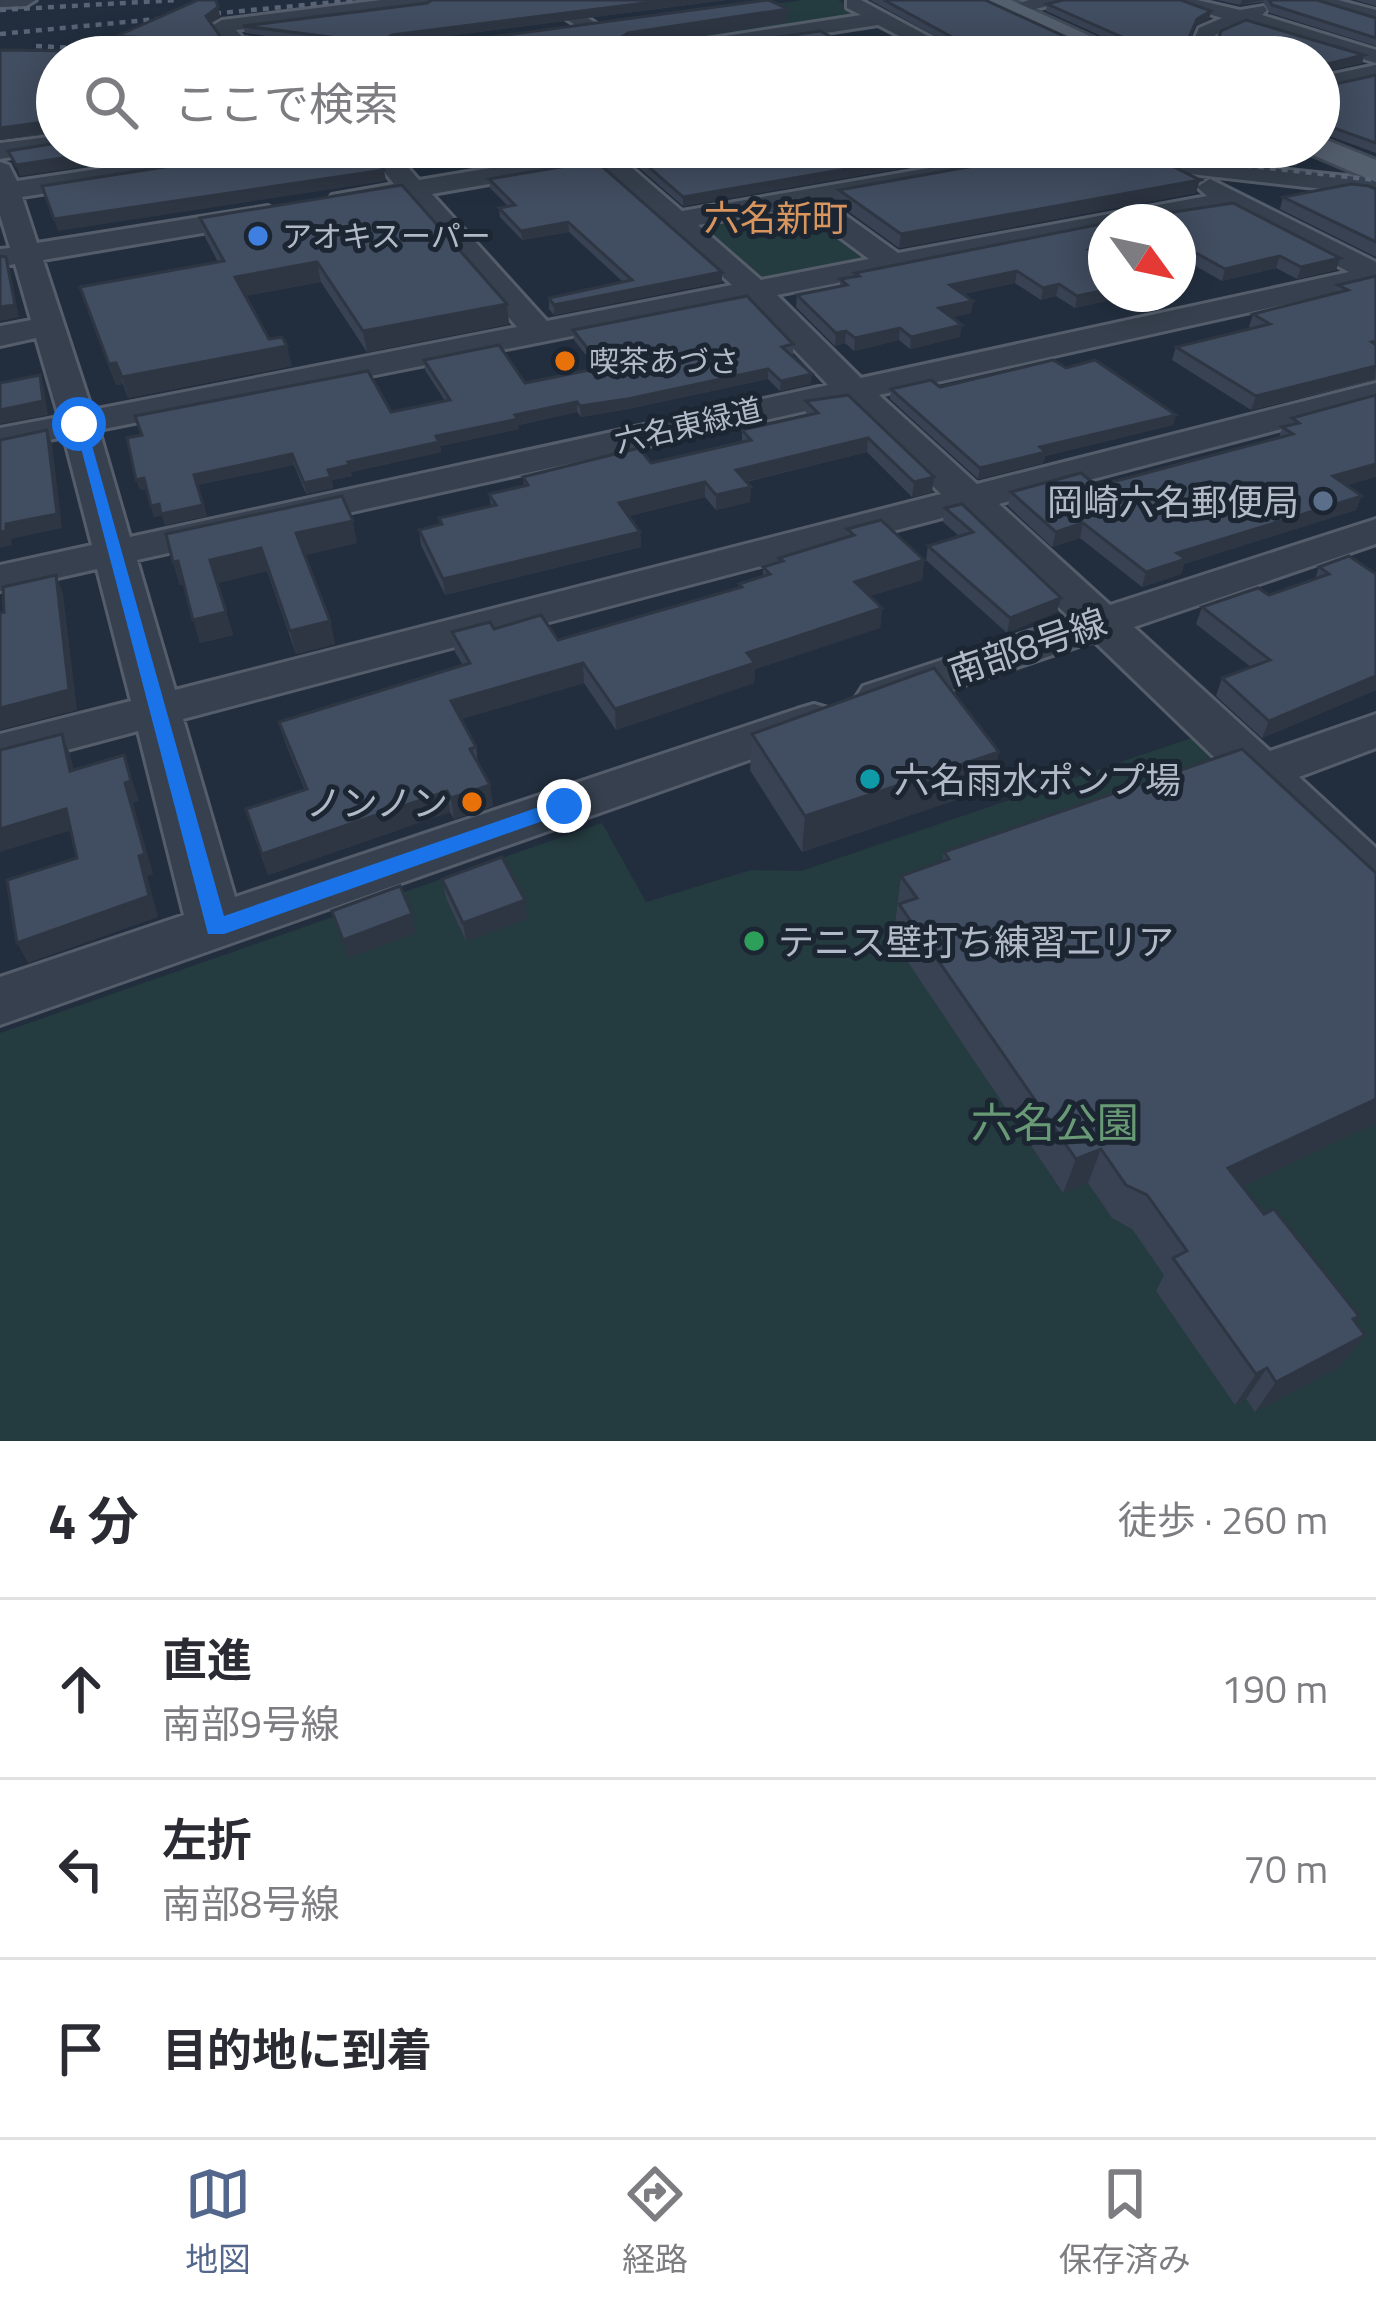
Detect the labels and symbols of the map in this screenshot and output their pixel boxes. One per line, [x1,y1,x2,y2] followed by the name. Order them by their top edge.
[704,190,848,245] district label: 六名新町
[1088,204,1196,312] north arrow
[282,213,491,259] place label: アオキスーパー
[245,223,271,249] marker: アオキスーパー
[589,338,739,384] place label: 喫茶あづさ
[552,348,578,374] marker: 喫茶あづさ
[610,386,766,464] street label: 六名東緑道
[52,397,106,451] route start
[1047,474,1299,529] place label: 岡崎六名郵便局
[1310,488,1336,514] marker: 岡崎六名郵便局
[940,593,1114,699] street label: 南部8号線
[894,752,1181,807] place label: 六名雨水ポンプ場
[857,766,883,792] marker: 六名雨水ポンプ場
[306,775,448,830] place label: ノンノン
[537,779,591,833] route end
[459,789,485,815] marker: ノンノン
[778,914,1174,969] place label: テニス壁打ち練習エリア
[741,928,767,954] marker: テニス壁打ち練習エリア
[971,1090,1139,1154] park label: 六名公園

